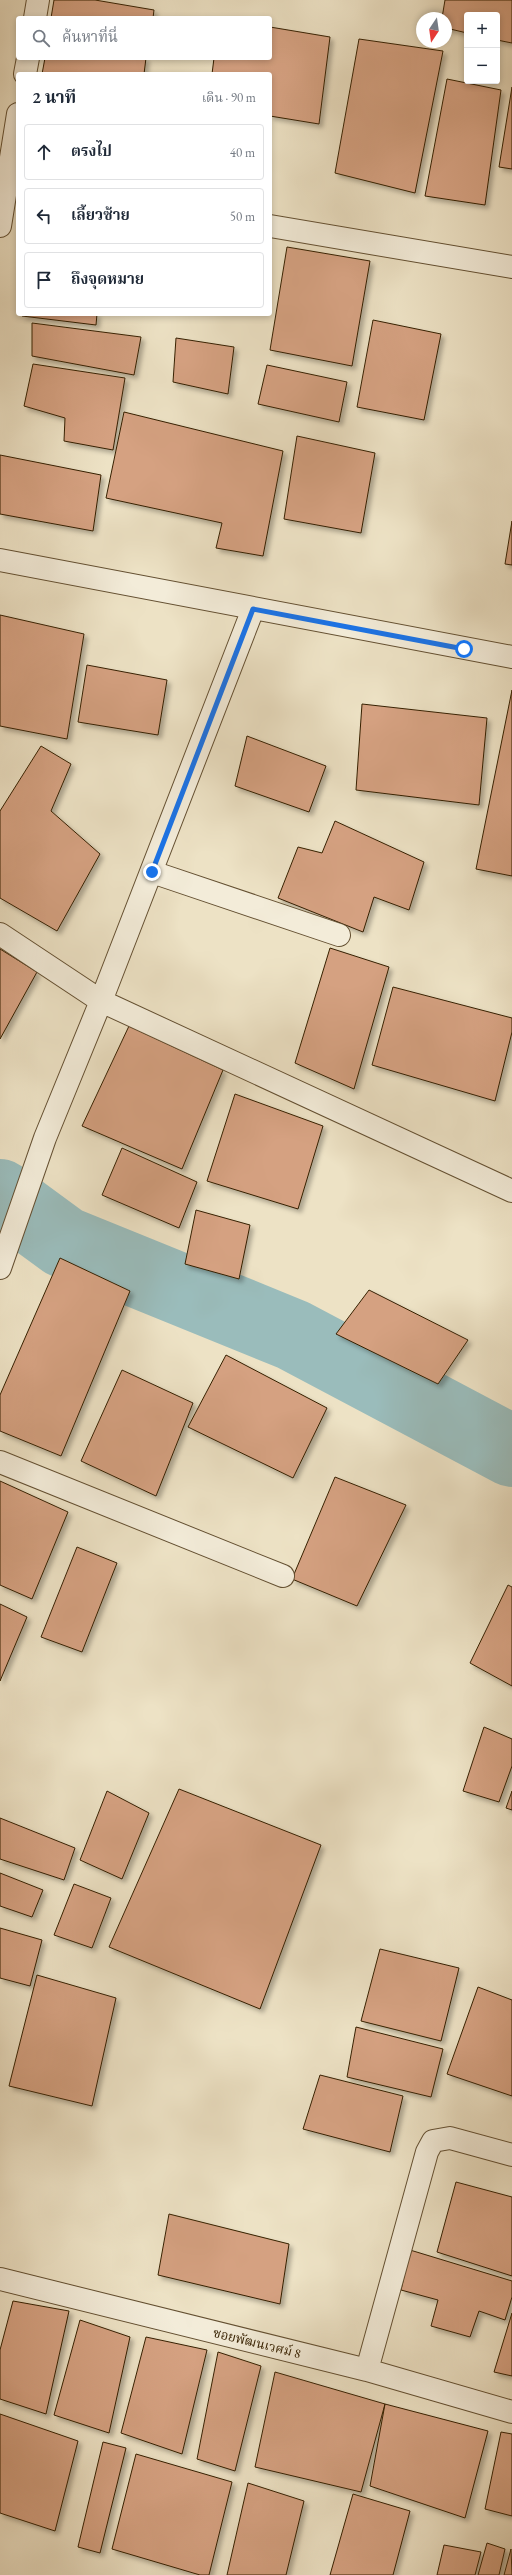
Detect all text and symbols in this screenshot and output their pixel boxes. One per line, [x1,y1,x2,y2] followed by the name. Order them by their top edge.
[416,12,452,48] north arrow
[464,12,500,84] map controls
[464,12,500,48] button: +
[16,16,272,60] search box
[30,27,52,49] icon: search
[62,27,118,46] text: ค้นหาที่นี่
[464,48,500,84] button: −
[32,86,76,108] text: 2 นาที
[202,89,256,106] text: เดิน · 90 m
[33,141,55,163] icon: ahead
[71,141,112,160] text: ตรงไป
[230,144,255,161] text: 40 m
[33,205,55,227] icon: left
[71,205,130,224] text: เลี้ยวซ้าย
[230,208,255,225] text: 50 m
[33,269,55,291] icon: arrive
[71,269,144,288] text: ถึงจุดหมาย
[455,640,473,658] route start
[143,863,161,881] route end
[211,2324,303,2362] street label: ซอยพัฒนเวศม์ 8

